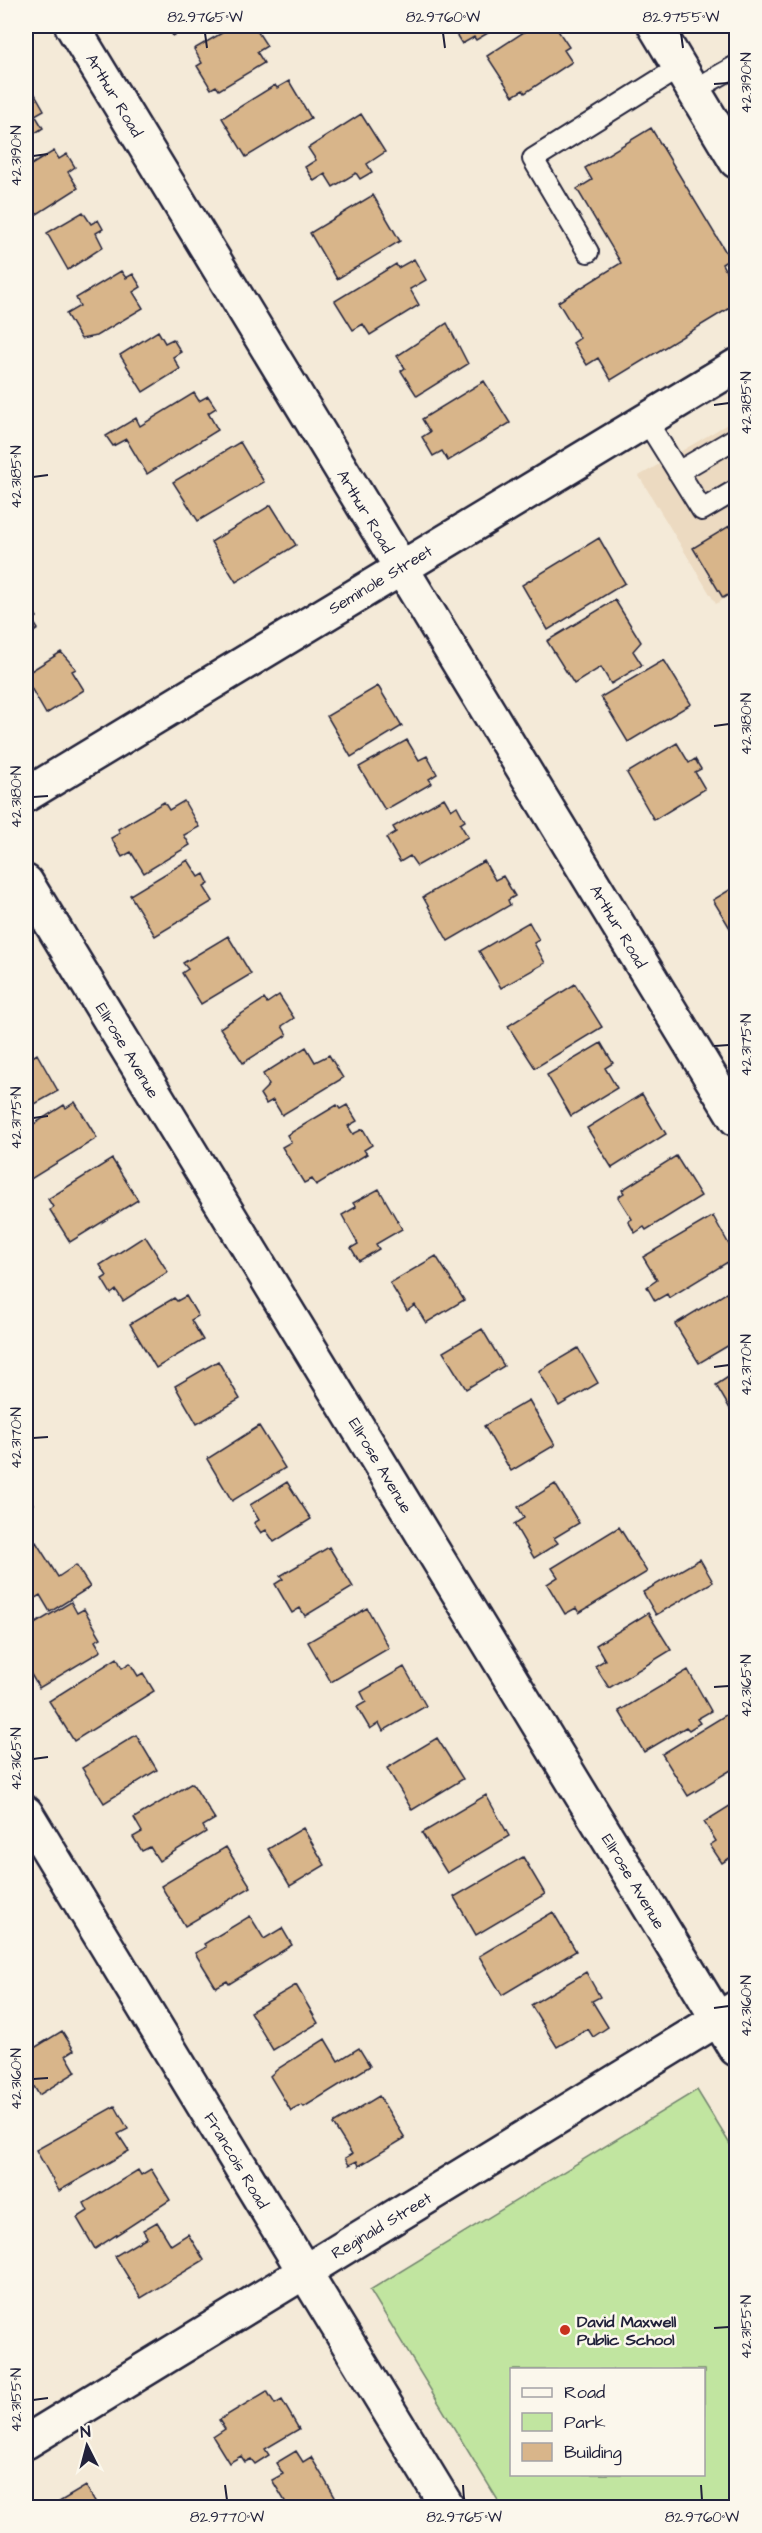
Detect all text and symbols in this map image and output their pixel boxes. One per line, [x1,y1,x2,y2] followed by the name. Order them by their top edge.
[167,7,243,28] text: 82.9765°W
[406,7,480,28] text: 82.9760°W
[643,7,719,28] text: 82.9755°W
[81,50,148,141] street label: Arthur Road
[736,52,757,114] text: 42.3190°N
[6,125,27,187] text: 42.3190°N
[736,371,757,435] text: 42.3185°N
[6,445,27,509] text: 42.3185°N
[332,466,399,557] street label: Arthur Road
[324,540,437,620] street label: Seminole Street
[736,693,757,755] text: 42.3180°N
[6,766,27,828] text: 42.3180°N
[585,881,652,972] street label: Arthur Road
[90,999,164,1103] street label: Ellrose Avenue
[736,1013,757,1077] text: 42.3175°N
[6,1086,27,1150] text: 42.3175°N
[736,1334,757,1396] text: 42.3170°N
[6,1407,27,1469] text: 42.3170°N
[343,1414,417,1518] street label: Ellrose Avenue
[736,1654,757,1718] text: 42.3165°N
[6,1727,27,1791] text: 42.3165°N
[596,1830,670,1934] street label: Ellrose Avenue
[736,1975,757,2037] text: 42.3160°N
[6,2048,27,2110] text: 42.3160°N
[199,2108,274,2213] street label: Francois Road
[327,2187,437,2265] street label: Reginald Street
[736,2295,757,2359] text: 42.3155°N
[577,2311,677,2351] place label: David Maxwell Public School
[558,2323,572,2337] marker: David Maxwell Public School
[6,2368,27,2432] text: 42.3155°N
[510,2368,705,2476] legend
[564,2380,605,2405] text: Road
[564,2410,606,2435] text: Park
[57,2416,117,2476] north arrow
[79,2421,92,2444] text: N
[564,2440,622,2466] text: Building
[190,2507,264,2528] text: 82.9770°W
[426,2507,502,2528] text: 82.9765°W
[665,2507,739,2528] text: 82.9760°W

